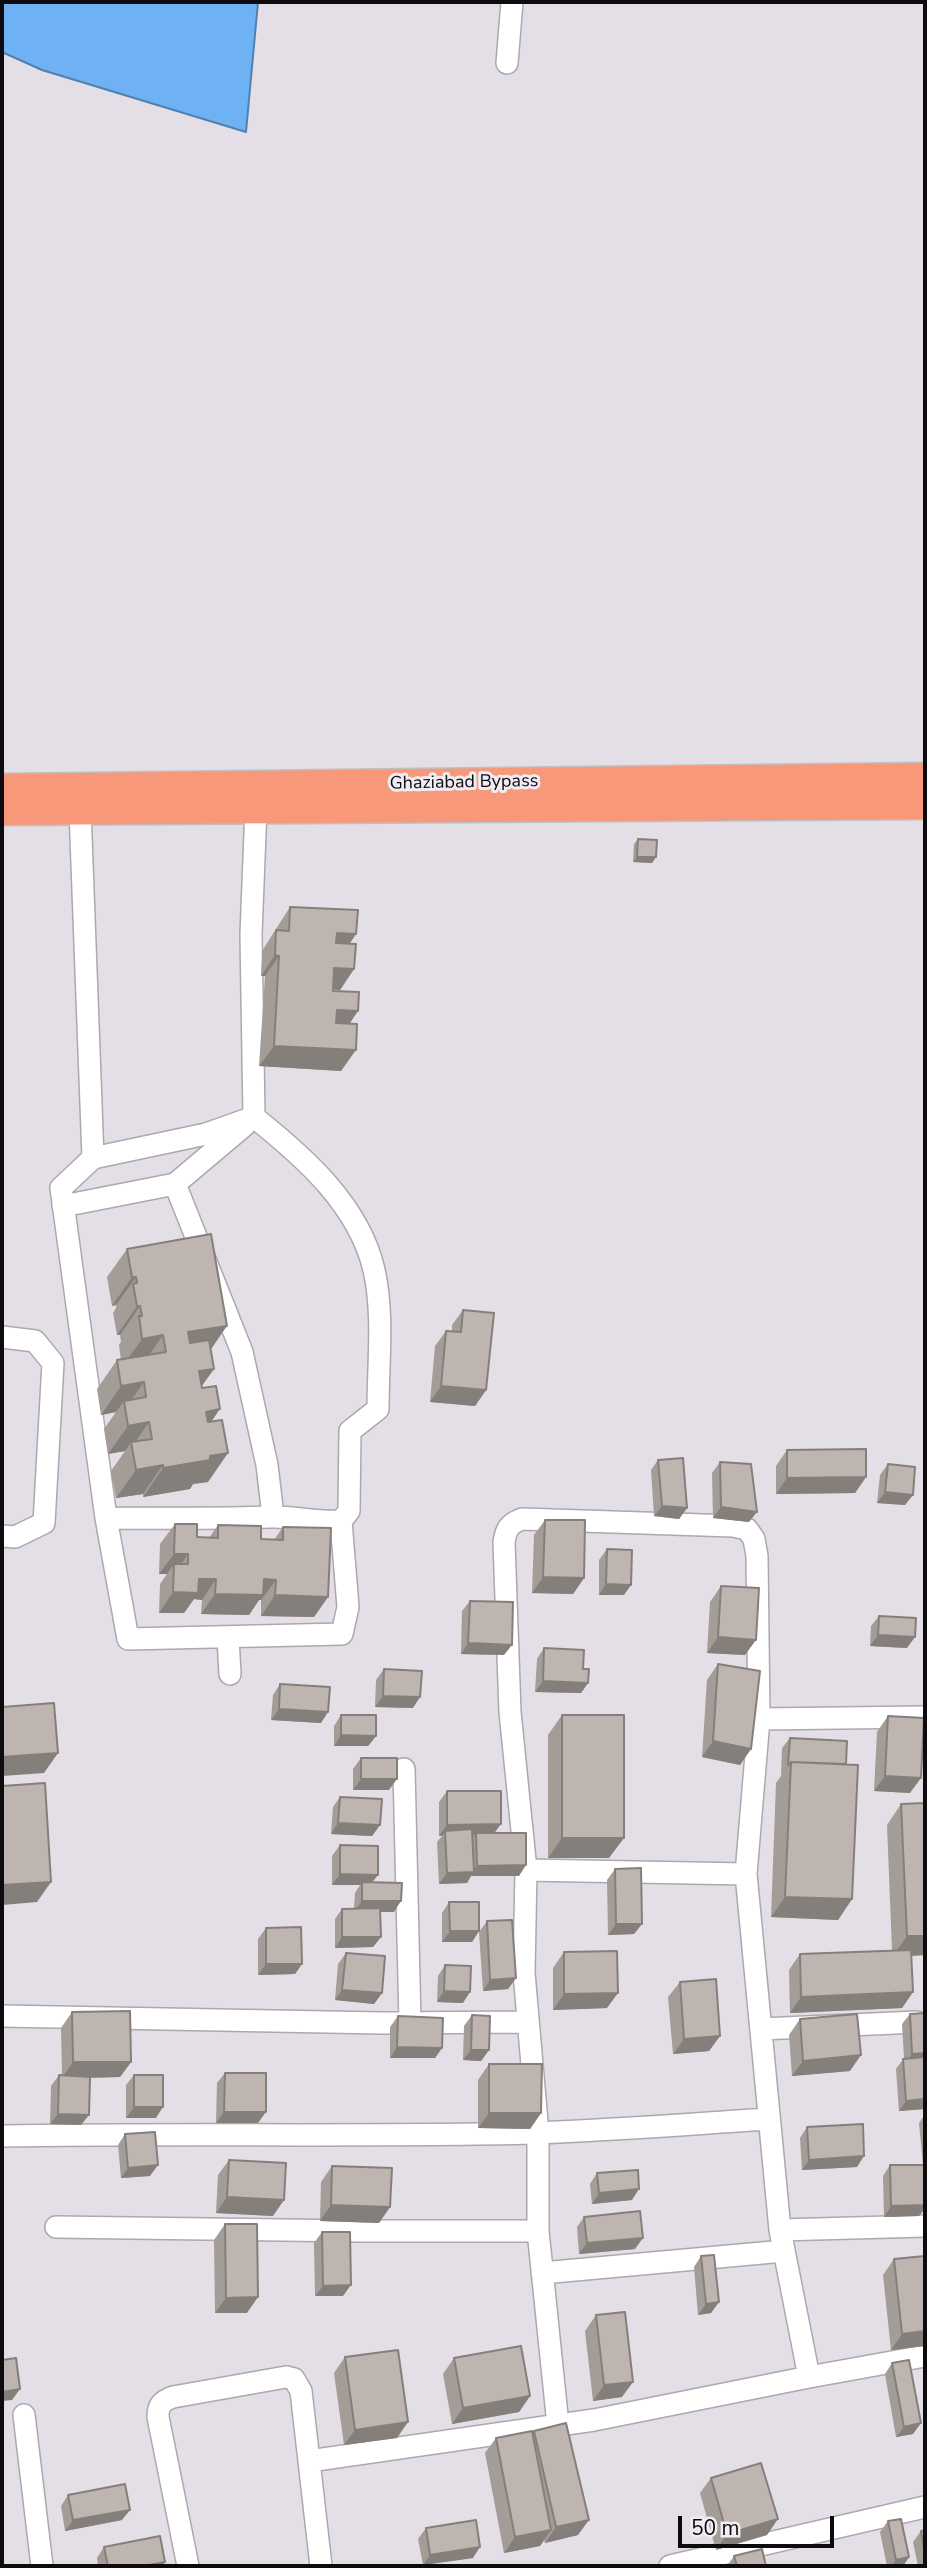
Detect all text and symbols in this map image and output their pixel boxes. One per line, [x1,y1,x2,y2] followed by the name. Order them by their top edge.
[389,771,539,795] street label: Ghaziabad Bypass
[682,2502,838,2546] scale bar
[691,2514,740,2542] text: 50 m

